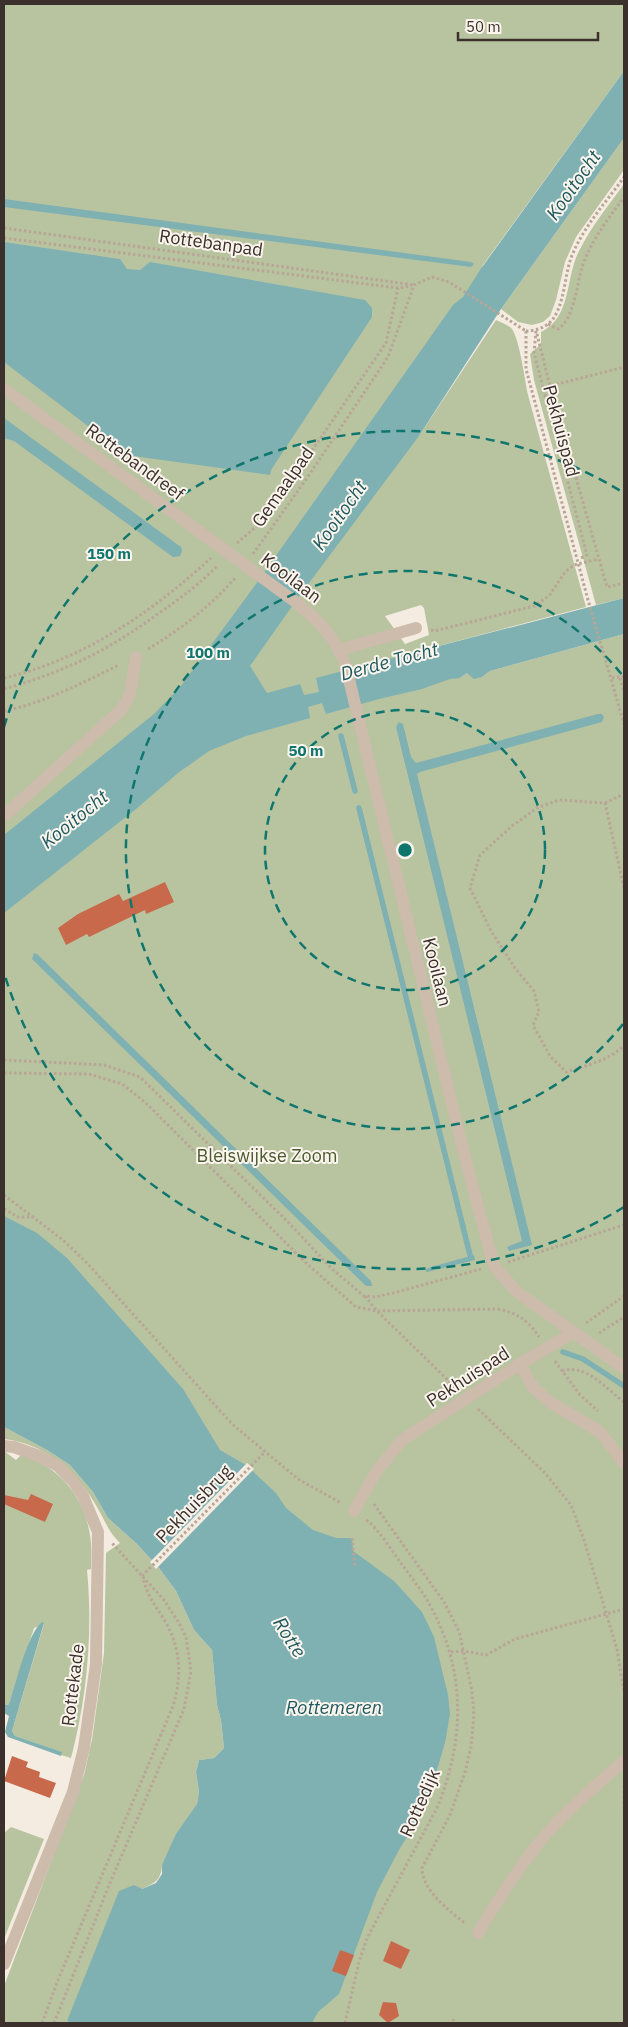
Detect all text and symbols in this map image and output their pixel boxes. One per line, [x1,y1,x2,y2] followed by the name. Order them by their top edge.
[458,10,598,42] scale bar
[466,17,501,36] text: 50 m
[540,145,606,224] water label: Kooitocht
[158,224,264,261] street label: Rottebanpad
[538,382,585,479] street label: Pekhuispad
[81,418,189,505] street label: Rottebandreef
[247,442,319,531] street label: Gemaalpad
[306,475,372,554] water label: Kooitocht
[87,544,131,563] text: 150 m
[256,547,326,608] street label: Kooilaan
[338,636,441,686] water label: Derde Tocht
[186,643,230,662] text: 100 m
[289,741,323,760] text: 50 m
[36,784,113,853] water label: Kooitocht
[396,841,414,859] centre of rings
[418,935,457,1009] street label: Kooilaan
[197,1144,337,1167] park label: Bleiswijkse Zoom
[422,1341,513,1412] street label: Pekhuispad
[150,1459,237,1548] street label: Pekhuisbrug
[268,1612,312,1662] water label: Rotte
[56,1642,89,1728] street label: Rottekade
[286,1695,382,1719] water label: Rottemeren
[394,1765,445,1841] street label: Rottedijk

